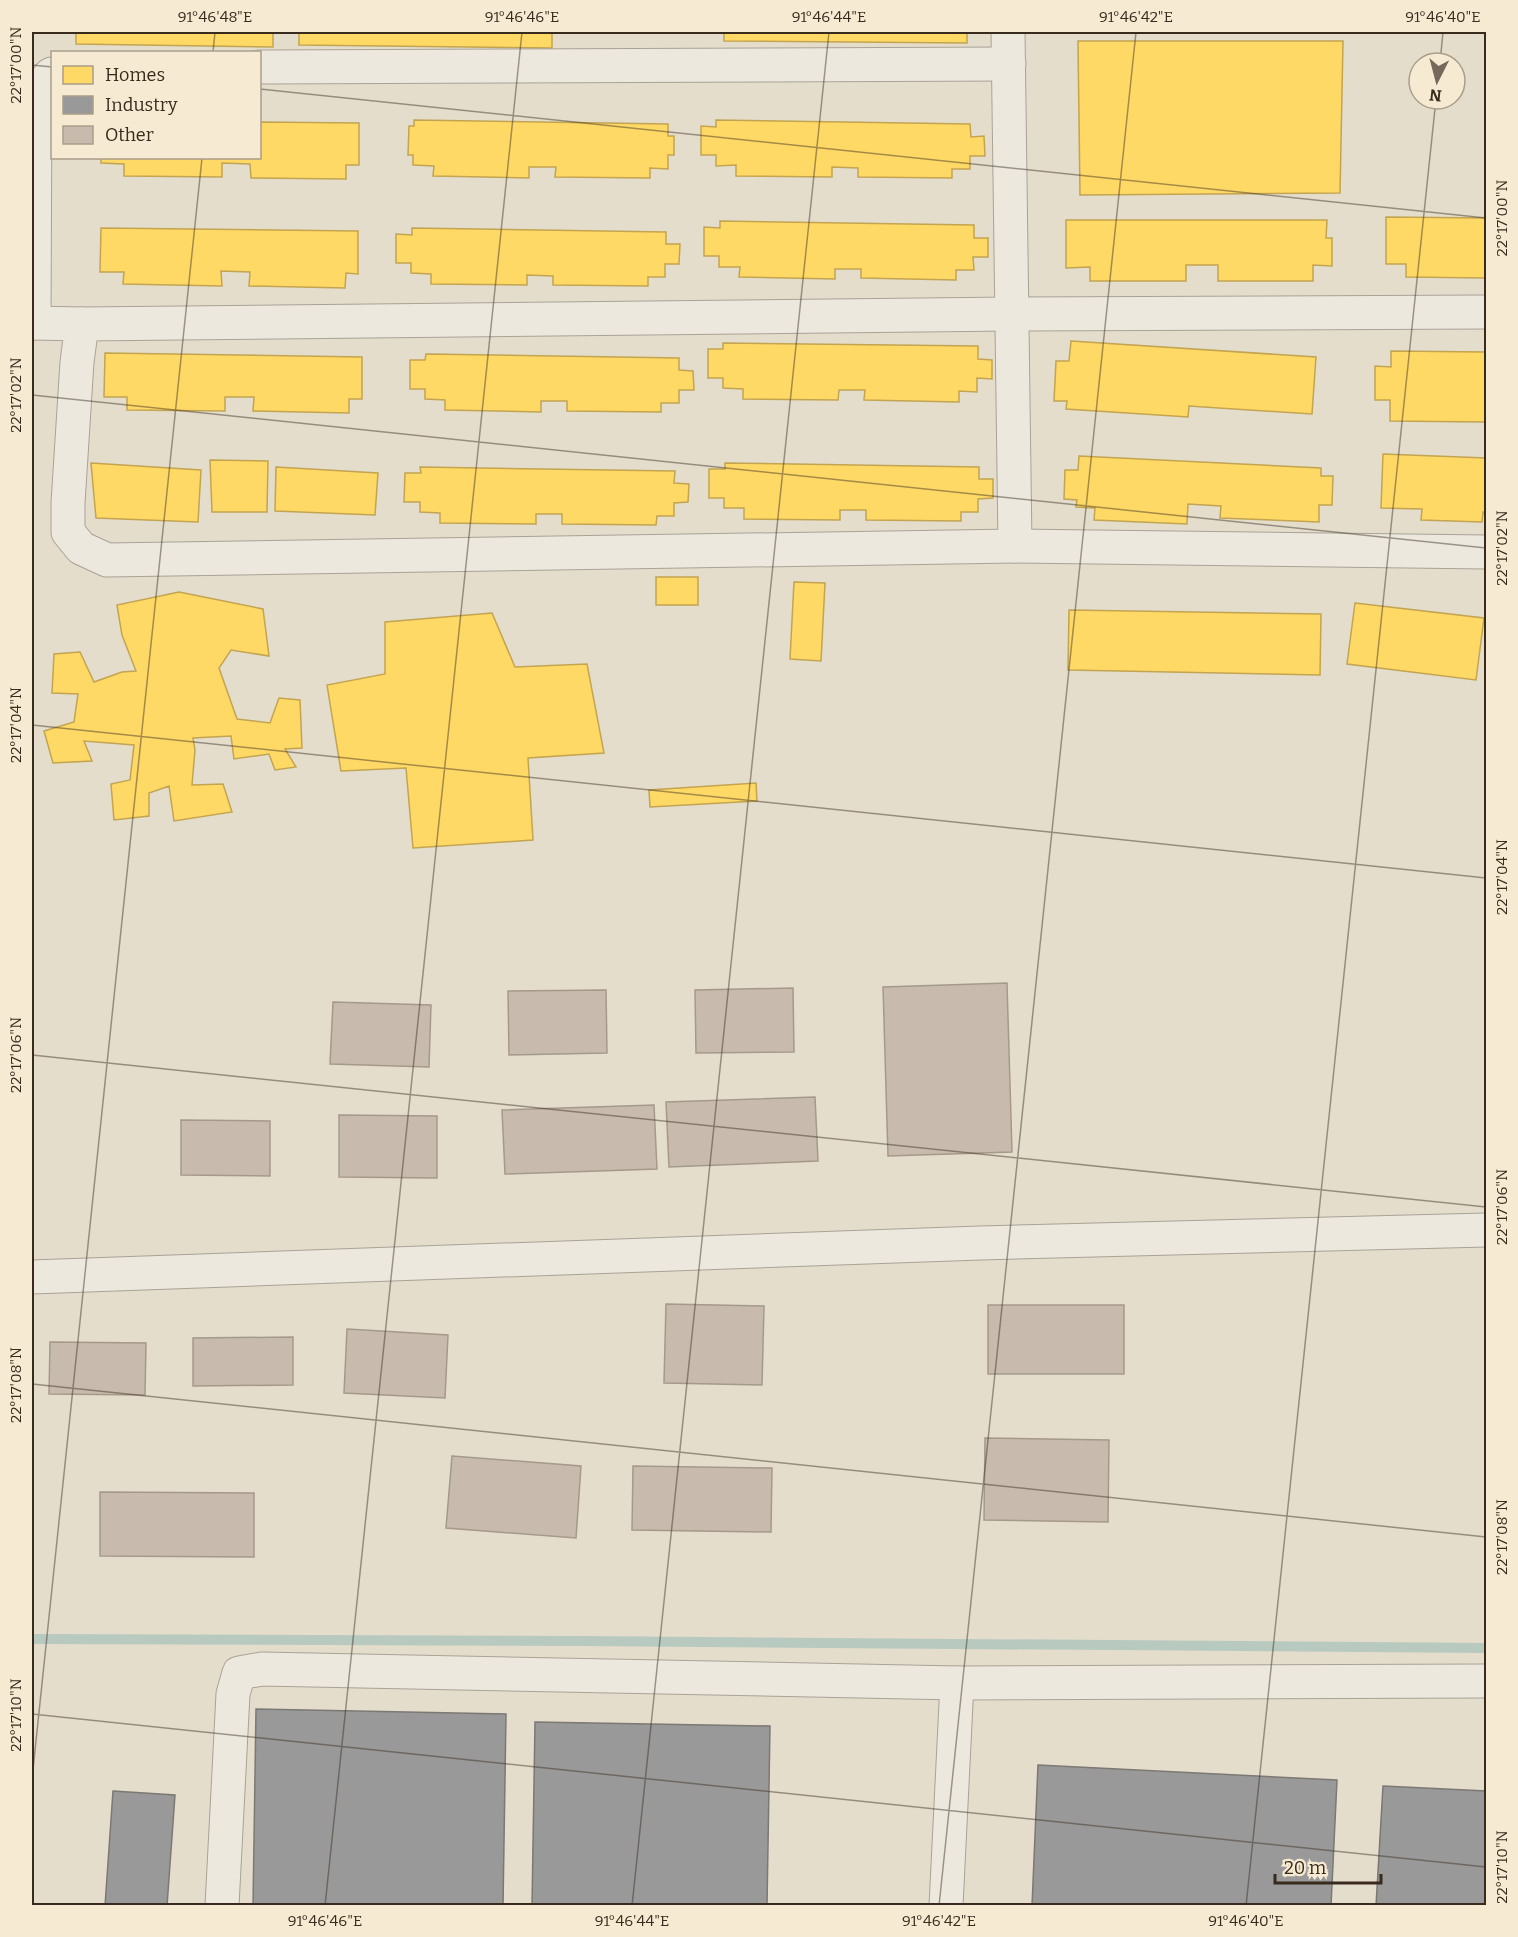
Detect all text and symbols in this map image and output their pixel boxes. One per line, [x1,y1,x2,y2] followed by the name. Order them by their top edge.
[178,8,252,26] text: 91°46'48"E
[485,8,559,26] text: 91°46'46"E
[792,8,866,26] text: 91°46'44"E
[1099,8,1173,26] text: 91°46'42"E
[1405,8,1481,26] text: 91°46'40"E
[7,26,25,103] text: 22°17'00"N
[51,51,261,159] legend
[1407,51,1467,111] north arrow
[105,64,165,86] text: Homes
[1428,85,1443,106] text: N
[105,94,178,116] text: Industry
[105,124,154,146] text: Other
[1493,179,1511,256] text: 22°17'00"N
[7,357,25,433] text: 22°17'02"N
[1493,510,1511,586] text: 22°17'02"N
[7,687,25,763] text: 22°17'04"N
[1493,839,1511,915] text: 22°17'04"N
[7,1017,25,1093] text: 22°17'06"N
[1493,1169,1511,1245] text: 22°17'06"N
[7,1347,25,1423] text: 22°17'08"N
[1493,1499,1511,1575] text: 22°17'08"N
[7,1678,25,1752] text: 22°17'10"N
[1493,1830,1511,1904] text: 22°17'10"N
[1275,1847,1382,1885] scale bar
[1284,1857,1326,1879] text: 20 m
[288,1912,362,1930] text: 91°46'46"E
[595,1912,669,1930] text: 91°46'44"E
[902,1912,976,1930] text: 91°46'42"E
[1208,1912,1284,1930] text: 91°46'40"E

